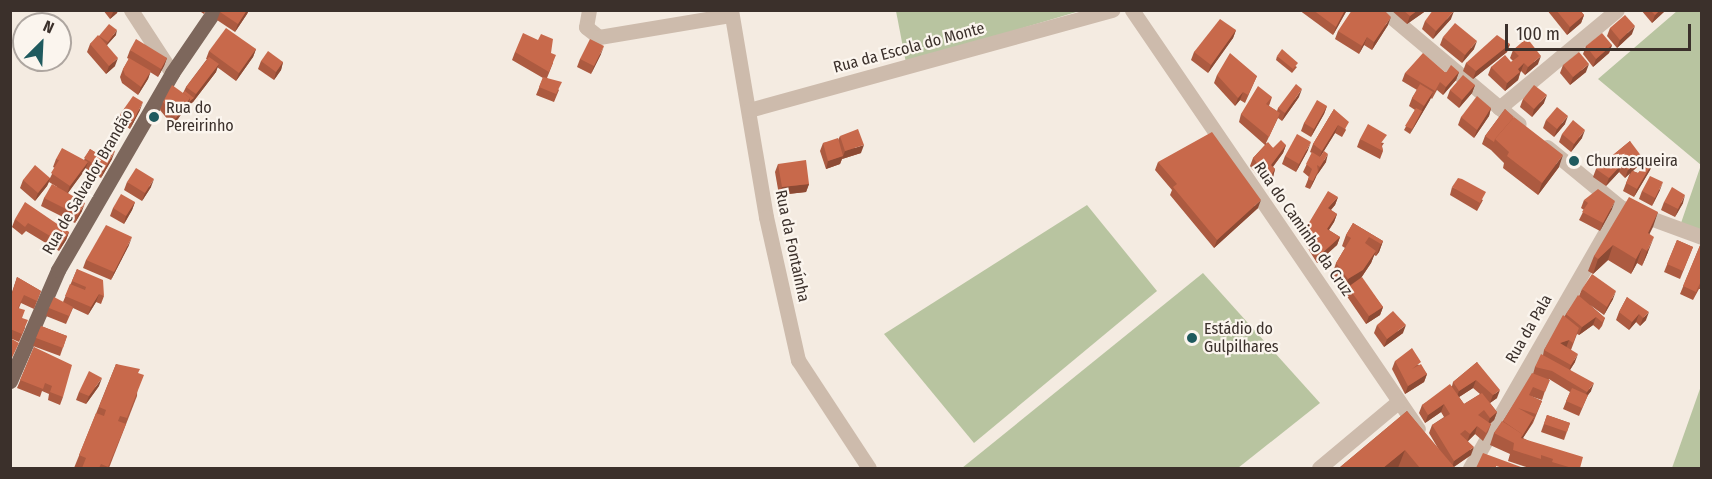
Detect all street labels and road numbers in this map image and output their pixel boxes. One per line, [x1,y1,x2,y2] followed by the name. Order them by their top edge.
[831,19,987,77] street label: Rua da Escola do Monte
[39,106,137,258] street label: Rua de Salvador Brandão
[1250,158,1356,300] street label: Rua do Caminho da Cruz
[771,188,813,304] street label: Rua da Fontaínha
[1502,291,1556,367] street label: Rua da Pala

